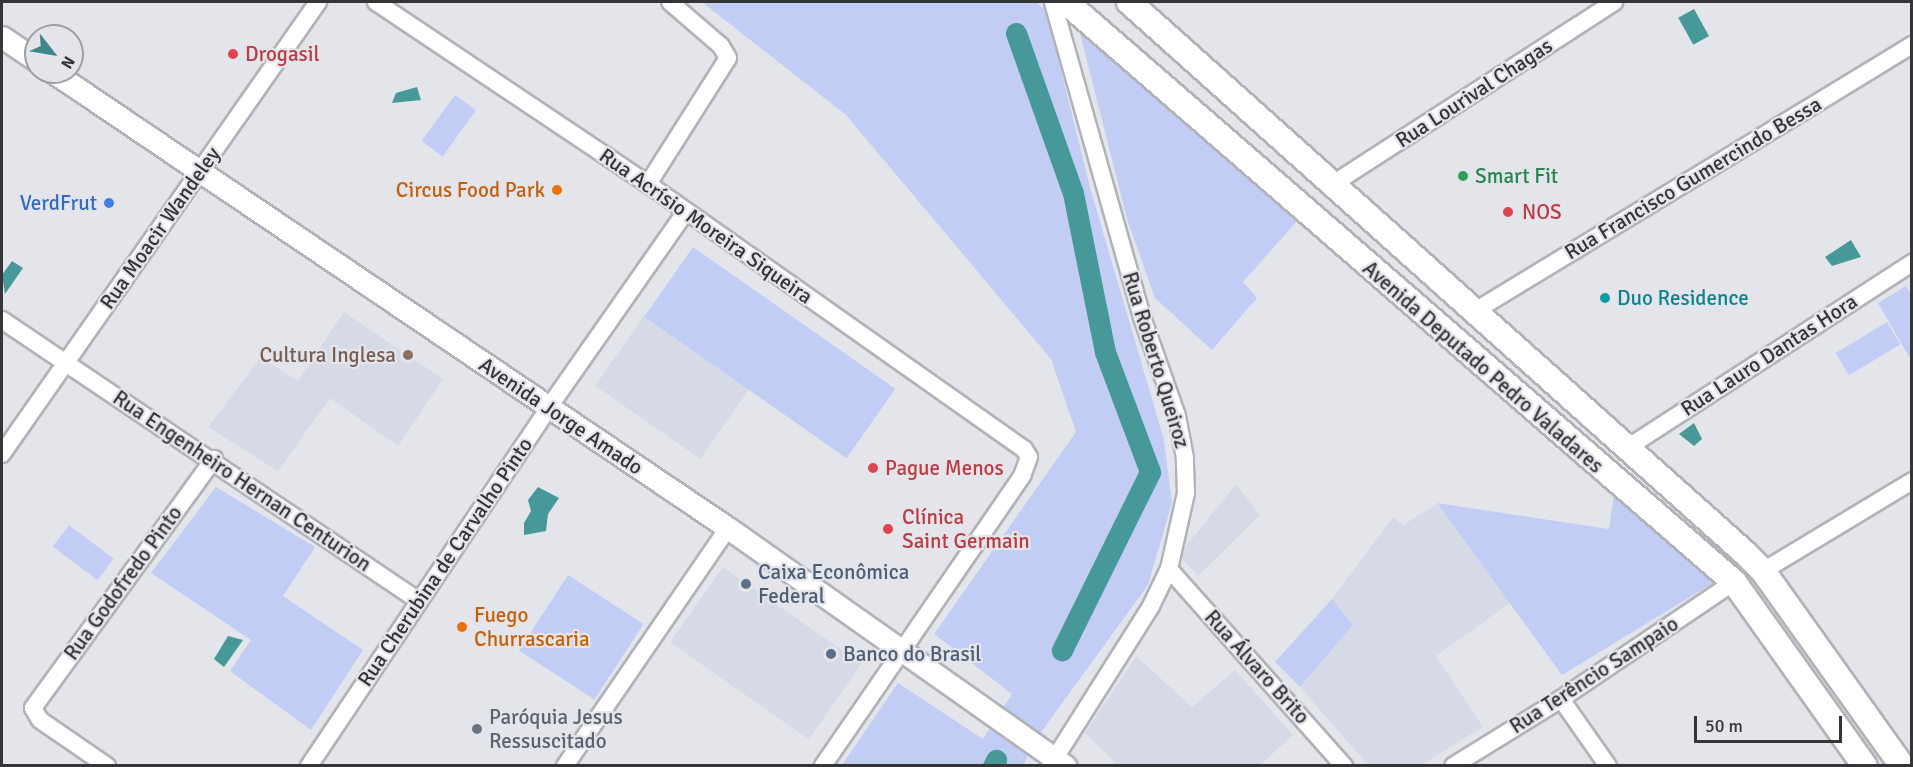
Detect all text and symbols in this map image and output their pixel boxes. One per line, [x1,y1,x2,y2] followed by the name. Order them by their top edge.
[24,24,84,84] north arrow
[1391,33,1557,153] street label: Rua Lourival Chagas
[245,41,320,67] place label: Drogasil
[226,47,240,61] marker: Drogasil
[56,52,79,72] text: N
[1560,91,1826,265] street label: Rua Francisco Gumercindo Bessa
[95,142,225,314] street label: Rua Moacir Wandeley
[595,143,817,309] street label: Rua Acrísio Moreira Siqueira
[1475,163,1558,189] place label: Smart Fit
[1456,169,1470,183] marker: Smart Fit
[396,177,545,203] place label: Circus Food Park
[550,183,564,197] marker: Circus Food Park
[20,190,97,216] place label: VerdFrut
[102,196,116,210] marker: VerdFrut
[1522,199,1562,225] place label: NOS
[1499,203,1517,221] marker: NOS
[1358,256,1608,478] street label: Avenida Deputado Pedro Valadares
[1117,269,1195,451] street label: Rua Roberto Queiroz
[1617,285,1749,311] place label: Duo Residence
[1676,289,1862,421] street label: Rua Lauro Dantas Hora
[1598,291,1612,305] marker: Duo Residence
[259,342,396,368] place label: Cultura Inglesa
[401,348,415,362] marker: Cultura Inglesa
[474,352,648,480] street label: Avenida Jorge Amado
[108,385,376,577] street label: Rua Engenheiro Hernan Centurion
[352,433,538,691] street label: Rua Cherubina de Carvalho Pinto
[885,455,1004,481] place label: Pague Menos
[866,461,880,475] marker: Pague Menos
[59,501,187,665] street label: Rua Godofredo Pinto
[902,504,1030,554] place label: Clínica Saint Germain
[879,520,897,538] marker: Clínica Saint Germain
[758,559,909,609] place label: Caixa Econômica Federal
[739,577,753,591] marker: Caixa Econômica Federal
[474,602,590,652] place label: Fuego Churrascaria
[1199,605,1315,729] street label: Rua Álvaro Brito
[1505,611,1683,739] street label: Rua Terêncio Sampaio
[455,620,469,634] marker: Fuego Churrascaria
[843,641,981,667] place label: Banco do Brasil
[824,647,838,661] marker: Banco do Brasil
[489,704,623,754] place label: Paróquia Jesus Ressuscitado
[1697,704,1846,742] scale bar
[1705,715,1743,737] text: 50 m
[470,722,484,736] marker: Paróquia Jesus Ressuscitado

